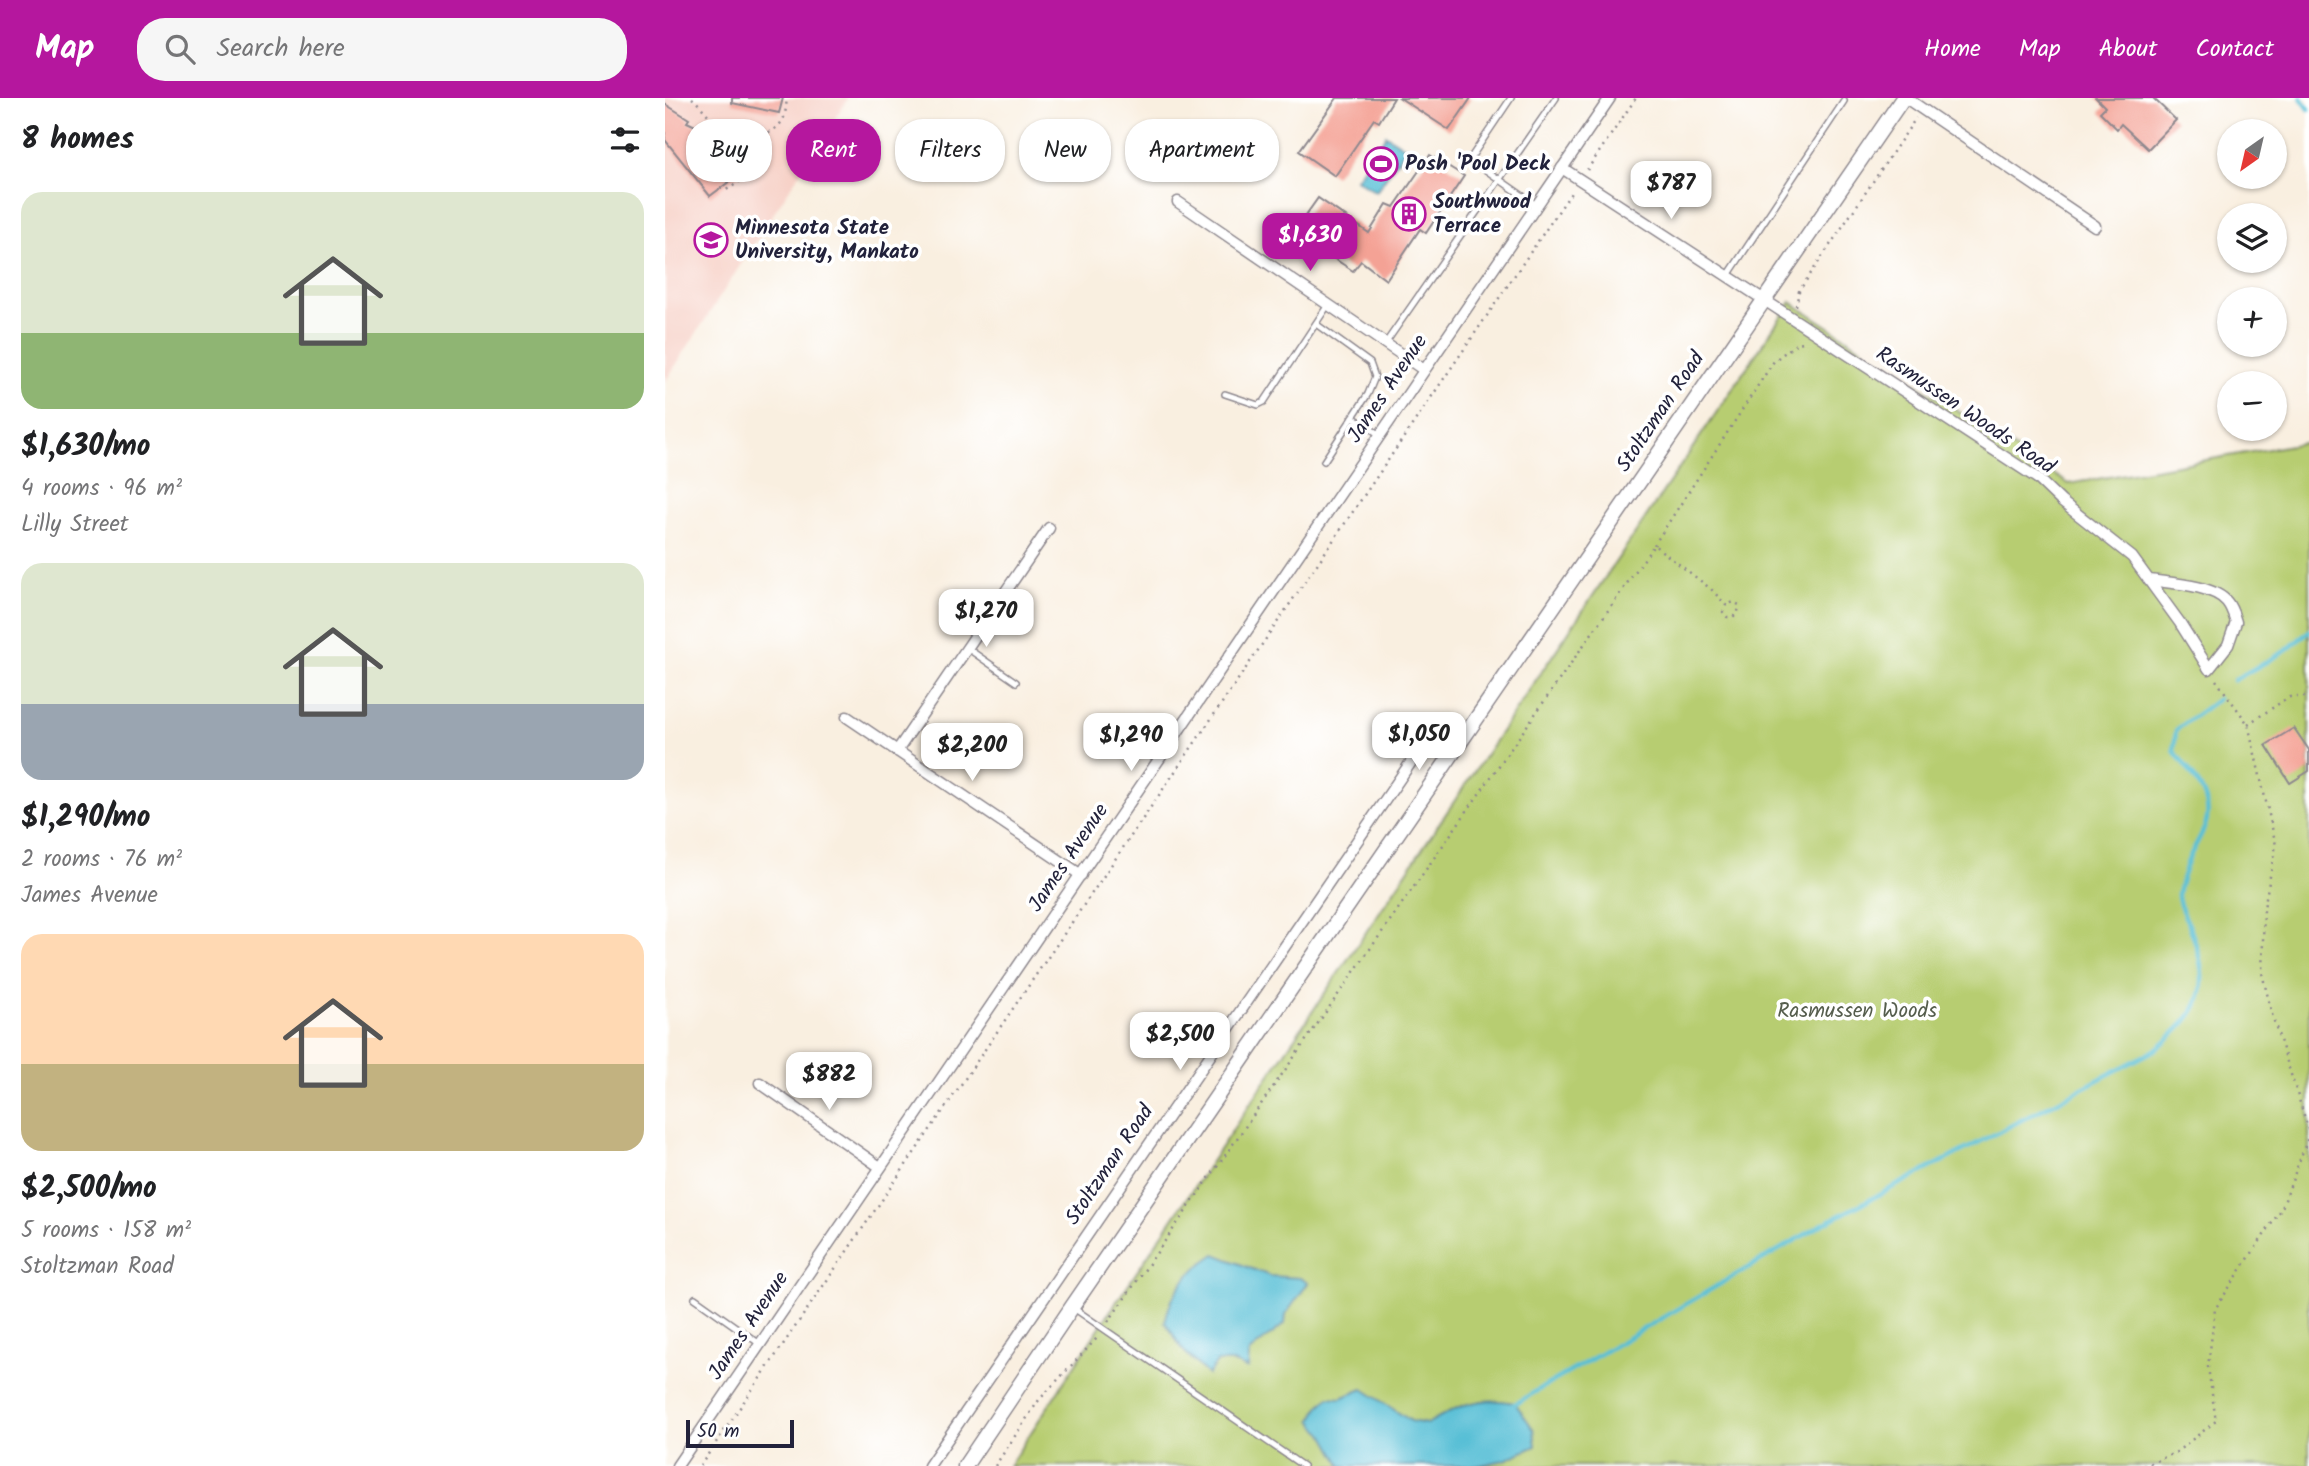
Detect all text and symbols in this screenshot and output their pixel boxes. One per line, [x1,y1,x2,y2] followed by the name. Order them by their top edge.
[137,18,627,81] search box
[35,23,95,76] text: Map
[217,28,345,70] text: Search here
[161,30,199,68] icon: search
[1924,30,1981,69] text: Home
[2019,30,2061,69] text: Map
[2099,30,2157,69] text: About
[2195,30,2274,69] text: Contact
[21,116,134,164] text: 8 homes
[686,119,772,182] chip: Buy
[786,119,881,182] chip: Rent
[895,119,1005,182] chip: Filters
[1019,119,1111,182] chip: New
[1125,119,1279,182] chip: Apartment
[2217,119,2287,189] north arrow
[2217,119,2287,441] map controls
[606,121,644,159] icon: filters
[1362,145,1400,183] sports icon: Posh 'Pool Deck
[1405,148,1550,181] place label: Posh 'Pool Deck
[1630,162,1712,221] pin: $787
[1647,166,1695,202] text: $787
[1433,186,1532,243] place label: Southwood Terrace
[1390,195,1428,233] building icon: Southwood Terrace
[2217,203,2287,273] button: layers
[735,212,919,269] place label: Minnesota State University, Mankato
[1253,214,1367,273] pin: $1,630
[1278,218,1342,254] text: $1,630
[692,221,730,259] school or university icon: Minnesota State University, Mankato
[270,238,396,364] icon: home
[2217,287,2287,357] button: +
[1339,327,1437,450] street label: James Avenue
[1869,339,2062,484] street label: Rasmussen Woods Road
[1608,344,1714,479] street label: Stoltzman Road
[2217,371,2287,441] button: −
[21,423,150,471] text: $1,630/mo
[21,471,182,507] text: 4 rooms · 96 m²
[21,507,129,543] text: Lilly Street
[929,589,1043,649] pin: $1,270
[955,594,1017,630] text: $1,270
[270,609,396,735] icon: home
[1362,712,1476,772] pin: $1,050
[1074,714,1188,773] pin: $1,290
[1388,717,1450,753] text: $1,050
[1099,718,1163,754] text: $1,290
[915,724,1029,783] pin: $2,200
[937,728,1007,764] text: $2,200
[21,794,150,842] text: $1,290/mo
[1020,796,1118,919] street label: James Avenue
[21,842,182,878] text: 2 rooms · 76 m²
[21,878,158,914] text: James Avenue
[270,980,396,1106] icon: home
[1777,995,1937,1028] park label: Rasmussen Woods
[1123,1012,1237,1072] pin: $2,500
[1146,1017,1214,1053] text: $2,500
[788,1052,870,1112] pin: $882
[802,1057,856,1093] text: $882
[1057,1097,1163,1232] street label: Stoltzman Road
[21,1165,157,1213] text: $2,500/mo
[21,1213,191,1249] text: 5 rooms · 158 m²
[21,1249,174,1285] text: Stoltzman Road
[700,1264,798,1387] street label: James Avenue
[686,1417,795,1449] scale bar
[697,1417,739,1447] text: 50 m

